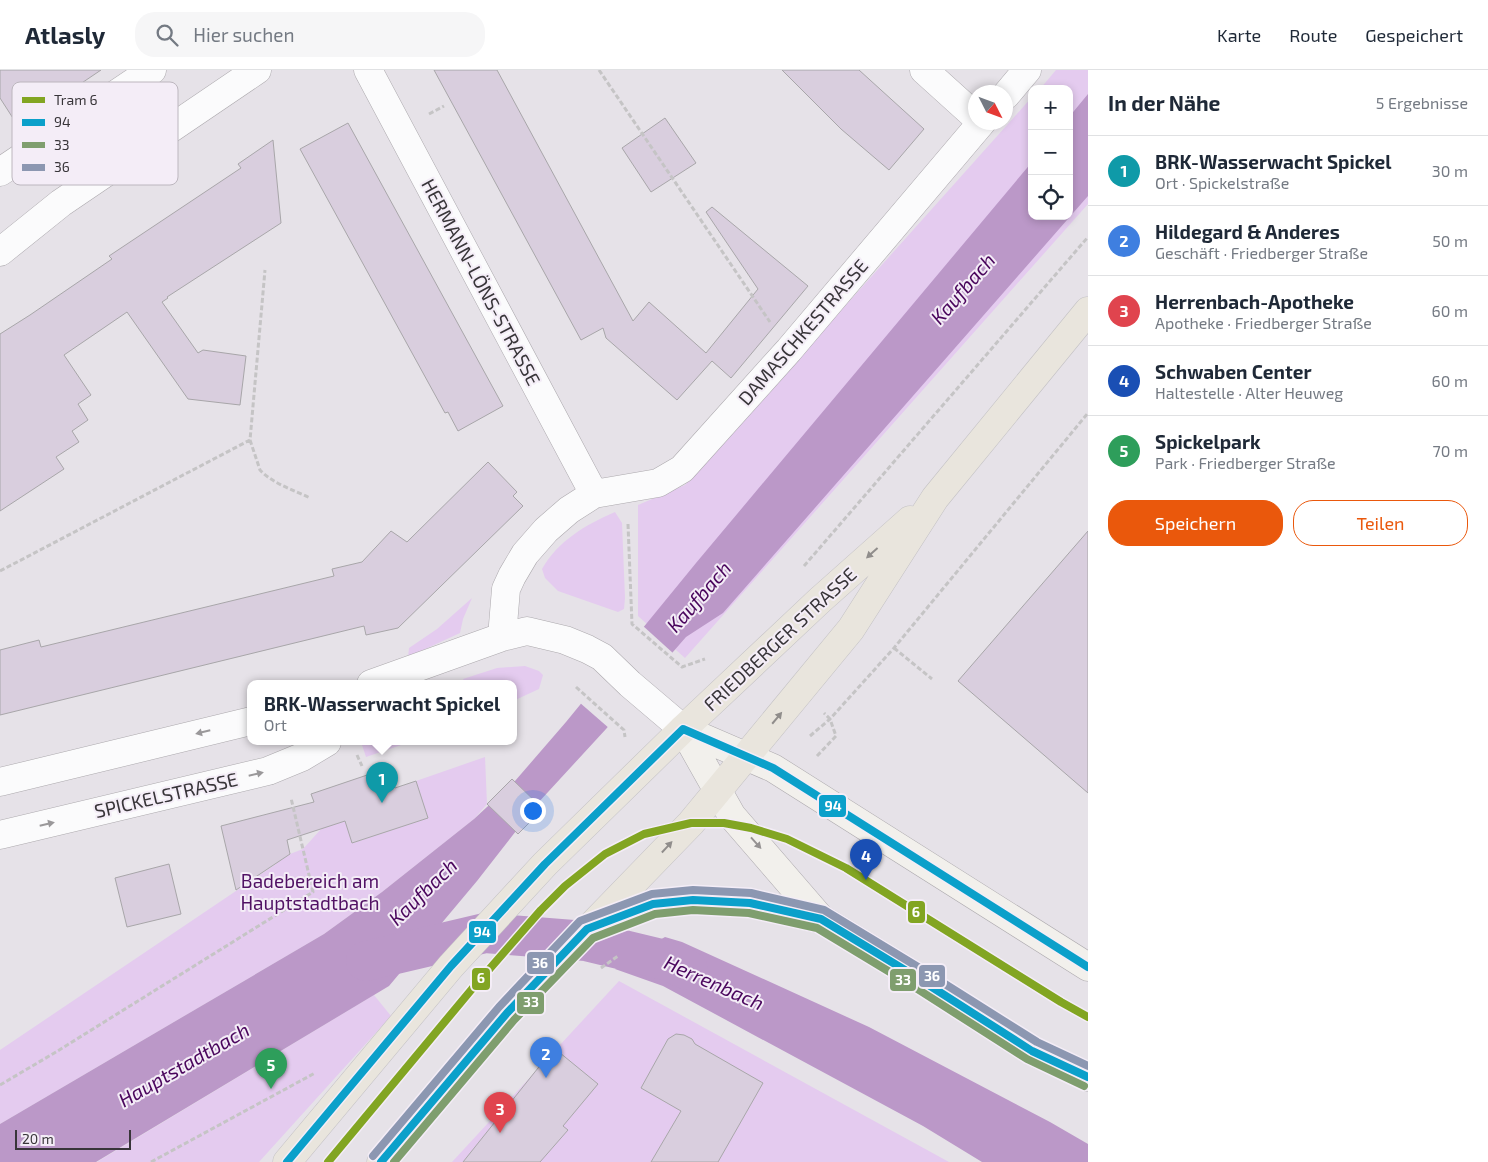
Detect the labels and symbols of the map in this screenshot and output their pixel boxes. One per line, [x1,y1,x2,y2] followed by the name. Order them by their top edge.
[12,82,178,185] legend
[968,85,1013,130] north arrow
[54,91,98,108] text: Tram 6
[54,113,71,130] text: 94
[54,136,70,153] text: 33
[54,158,70,175] text: 36
[417,175,546,389] street label: HERMANN-LÖNS-STRASSE
[925,248,1000,329] water label: Kaufbach
[733,254,872,409] street label: DAMASCHKESTRASSE
[866,548,879,559] one-way arrow
[661,556,736,637] water label: Kaufbach
[699,562,861,715] street label: FRIEDBERGER STRASSE
[771,712,782,725] one-way arrow
[196,728,211,736] one-way arrow
[366,762,398,803] pin: 1
[92,767,240,822] street label: SPICKELSTRASSE
[249,770,264,778] one-way arrow
[818,794,847,818] line badge: 94
[824,797,842,814] text: 94
[520,798,546,824] your location
[40,820,55,828] one-way arrow
[750,837,761,850] one-way arrow
[850,839,882,880] pin: 4
[661,842,673,854] one-way arrow
[383,853,462,930] water label: Kaufbach
[240,869,380,914] park label: Badebereich am Hauptstadtbach
[907,900,926,924] line badge: 6
[912,903,920,920] text: 6
[468,920,497,944] line badge: 94
[473,923,491,940] text: 94
[661,950,768,1015] water label: Herrenbach
[526,951,555,975] line badge: 36
[532,954,548,971] text: 36
[918,964,946,988] line badge: 36
[471,967,491,991] line badge: 6
[924,967,940,984] text: 36
[889,968,917,992] line badge: 33
[477,969,485,986] text: 6
[895,971,911,988] text: 33
[516,991,545,1015] line badge: 33
[523,993,539,1010] text: 33
[114,1017,253,1111] water label: Hauptstadtbach
[530,1037,562,1078] pin: 2
[255,1048,287,1089] pin: 5
[484,1092,516,1133] pin: 3
[15,1127,131,1150] scale bar

